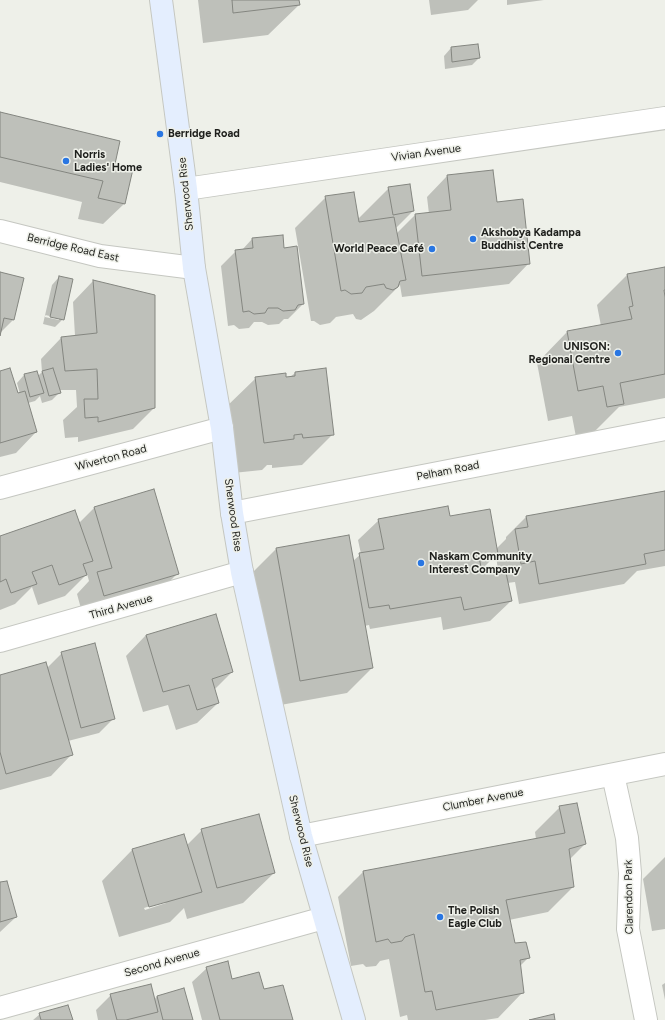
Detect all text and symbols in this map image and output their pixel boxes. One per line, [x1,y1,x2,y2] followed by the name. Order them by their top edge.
[168,127,240,141] place label: Berridge Road
[155,129,165,139] marker: Berridge Road
[390,142,462,164] street label: Vivian Avenue
[74,148,142,174] place label: Norris Ladies' Home
[61,156,71,166] marker: Norris Ladies' Home
[176,157,196,231] street label: Sherwood Rise
[481,226,581,252] place label: Akshobya Kadampa Buddhist Centre
[26,231,120,265] street label: Berridge Road East
[468,234,478,244] marker: Akshobya Kadampa Buddhist Centre
[334,242,424,256] place label: World Peace Café
[427,244,437,254] marker: World Peace Café
[528,340,610,366] place label: UNISON: Regional Centre
[613,348,623,358] marker: UNISON: Regional Centre
[74,442,148,474] street label: Wiverton Road
[415,458,481,484] street label: Pelham Road
[221,478,245,552] street label: Sherwood Rise
[429,550,532,576] place label: Naskam Community Interest Company
[416,558,426,568] marker: Naskam Community Interest Company
[88,592,154,622] street label: Third Avenue
[442,786,524,814] street label: Clumber Avenue
[286,794,316,868] street label: Sherwood Rise
[622,860,636,934] street label: Clarendon Park
[448,904,502,930] place label: The Polish Eagle Club
[435,912,445,922] marker: The Polish Eagle Club
[123,946,201,980] street label: Second Avenue

